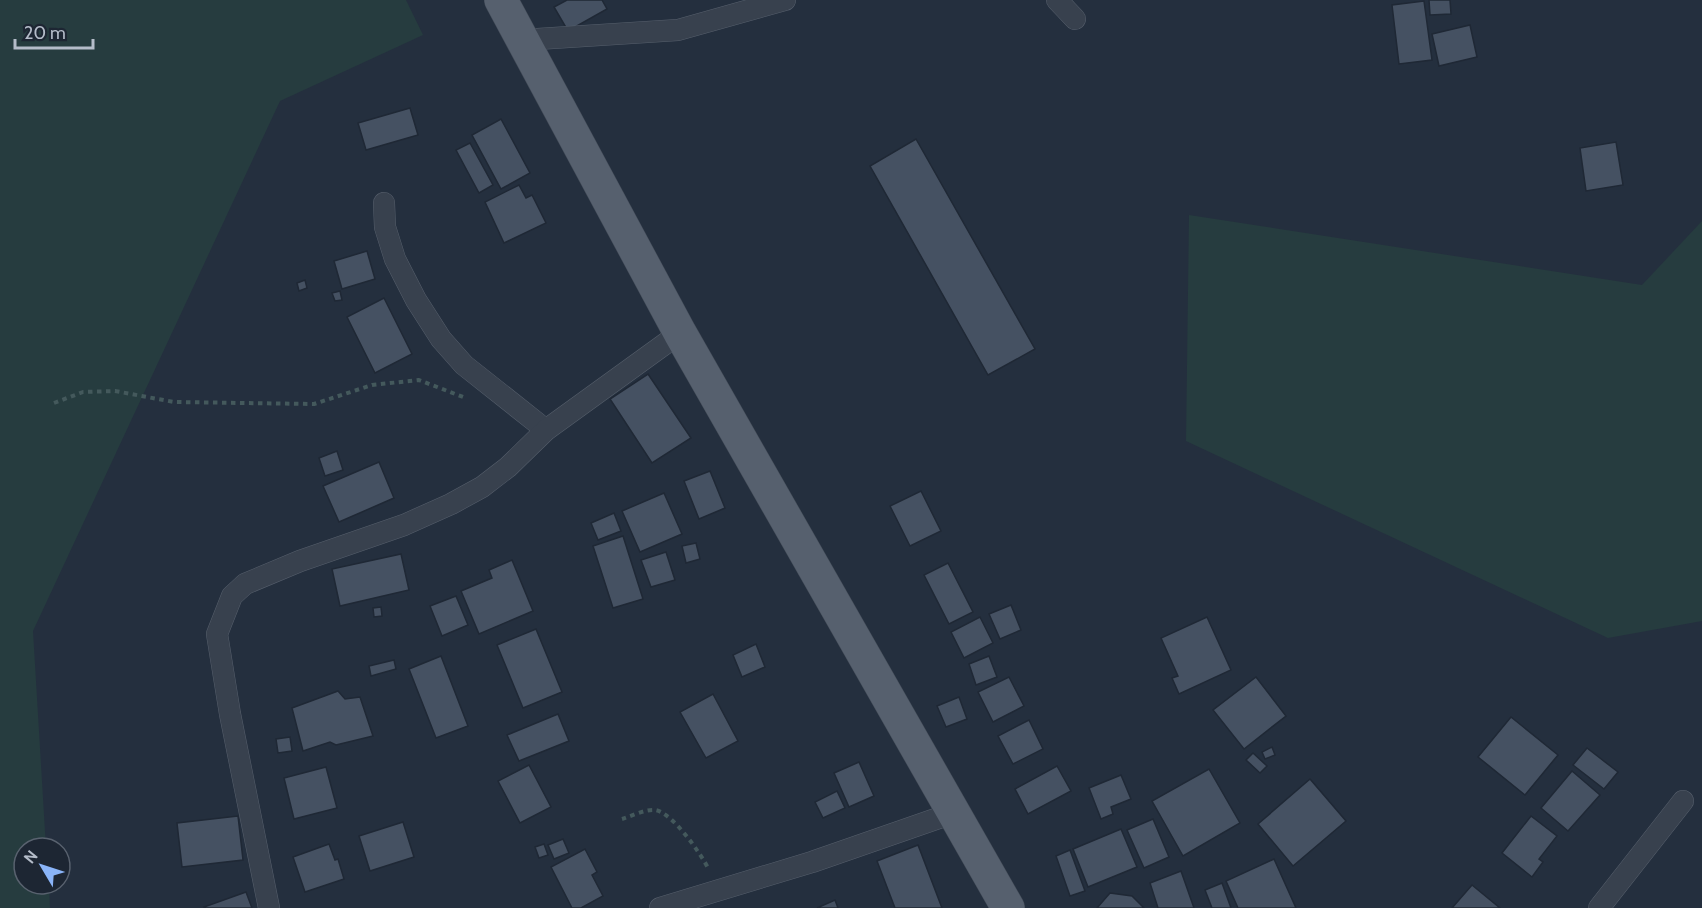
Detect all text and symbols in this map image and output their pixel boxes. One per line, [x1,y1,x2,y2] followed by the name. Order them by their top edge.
[15,12,93,50] scale bar
[24,22,66,44] text: 20 m
[12,836,72,896] north arrow
[20,847,42,867] text: N

